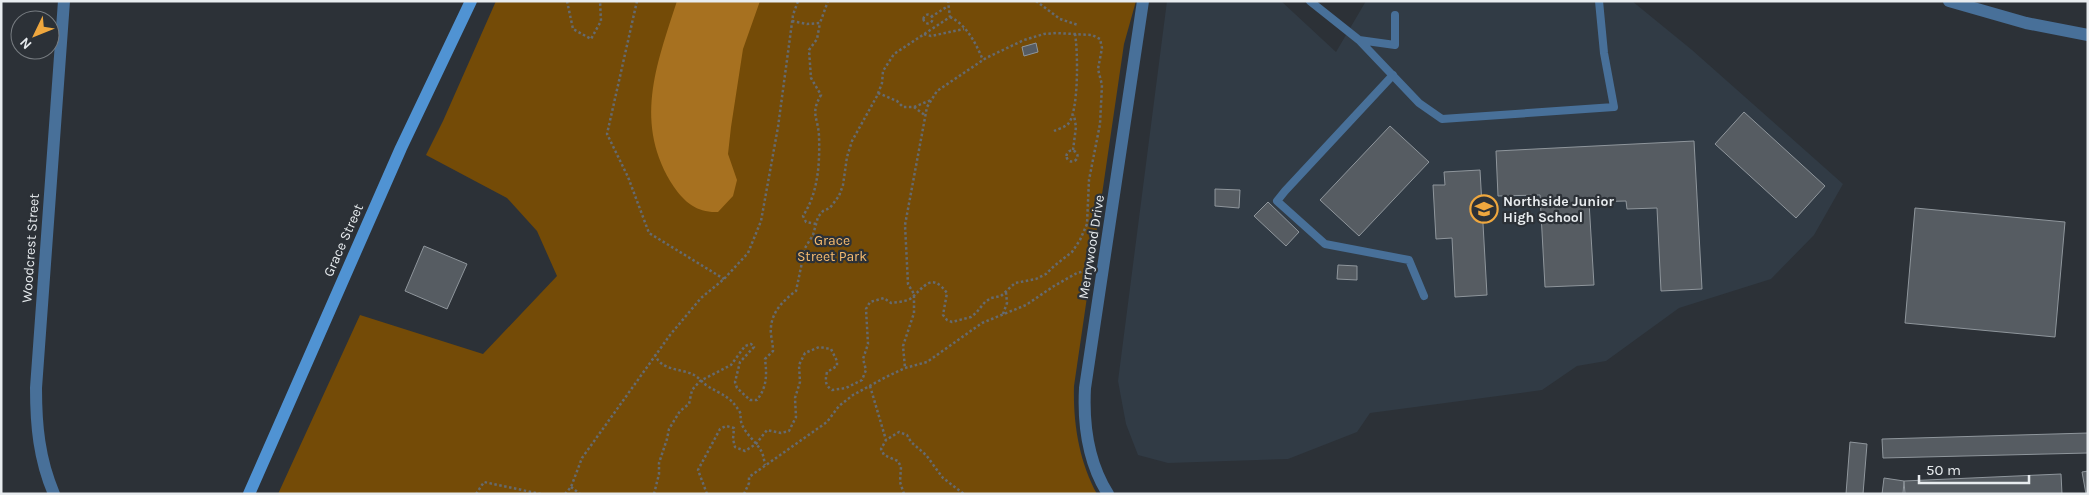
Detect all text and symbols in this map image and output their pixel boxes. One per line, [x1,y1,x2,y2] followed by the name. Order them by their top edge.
[10,10,60,60] north arrow
[16,34,36,53] text: N
[18,193,43,303] street label: Woodcrest Street
[1503,193,1614,226] place label: Northside Junior High School
[1075,194,1108,300] street label: Merrywood Drive
[1469,194,1499,224] school or university icon: Northside Junior High School
[320,201,367,279] street label: Grace Street
[797,232,867,265] park label: Grace Street Park
[1919,452,2029,484] scale bar
[1926,461,1961,479] text: 50 m

